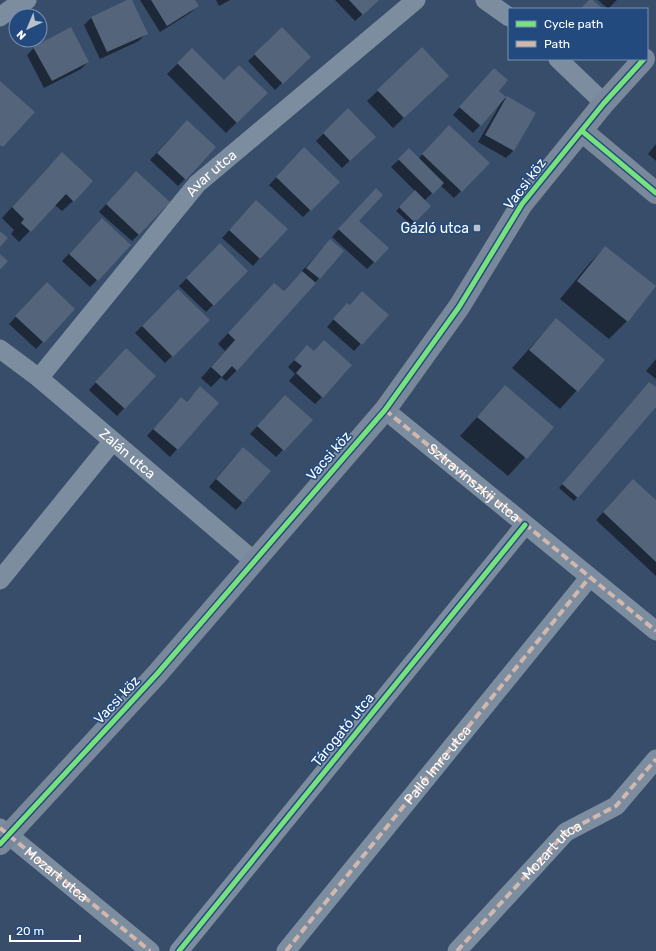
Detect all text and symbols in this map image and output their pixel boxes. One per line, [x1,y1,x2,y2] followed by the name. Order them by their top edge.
[8,8,48,48] north arrow
[508,8,648,60] legend
[544,17,603,31] text: Cycle path
[14,27,29,42] text: N
[544,37,570,51] text: Path
[182,146,240,200] street label: Avar utca
[500,155,550,213] street label: Vacsi köz
[400,220,469,237] place label: Gázló utca
[472,223,482,233] marker: Gázló utca
[96,425,159,482] street label: Zalán utca
[303,428,355,484] street label: Vacsi köz
[424,440,524,526] street label: Sztravinszkij utca
[90,672,144,728] street label: Vacsi köz
[308,690,378,770] street label: Tárogató utca
[400,722,475,808] street label: Palló Imre utca
[518,817,584,883] street label: Mozart utca
[21,843,92,905] street label: Mozart utca
[10,917,80,943] scale bar
[16,924,44,938] text: 20 m

